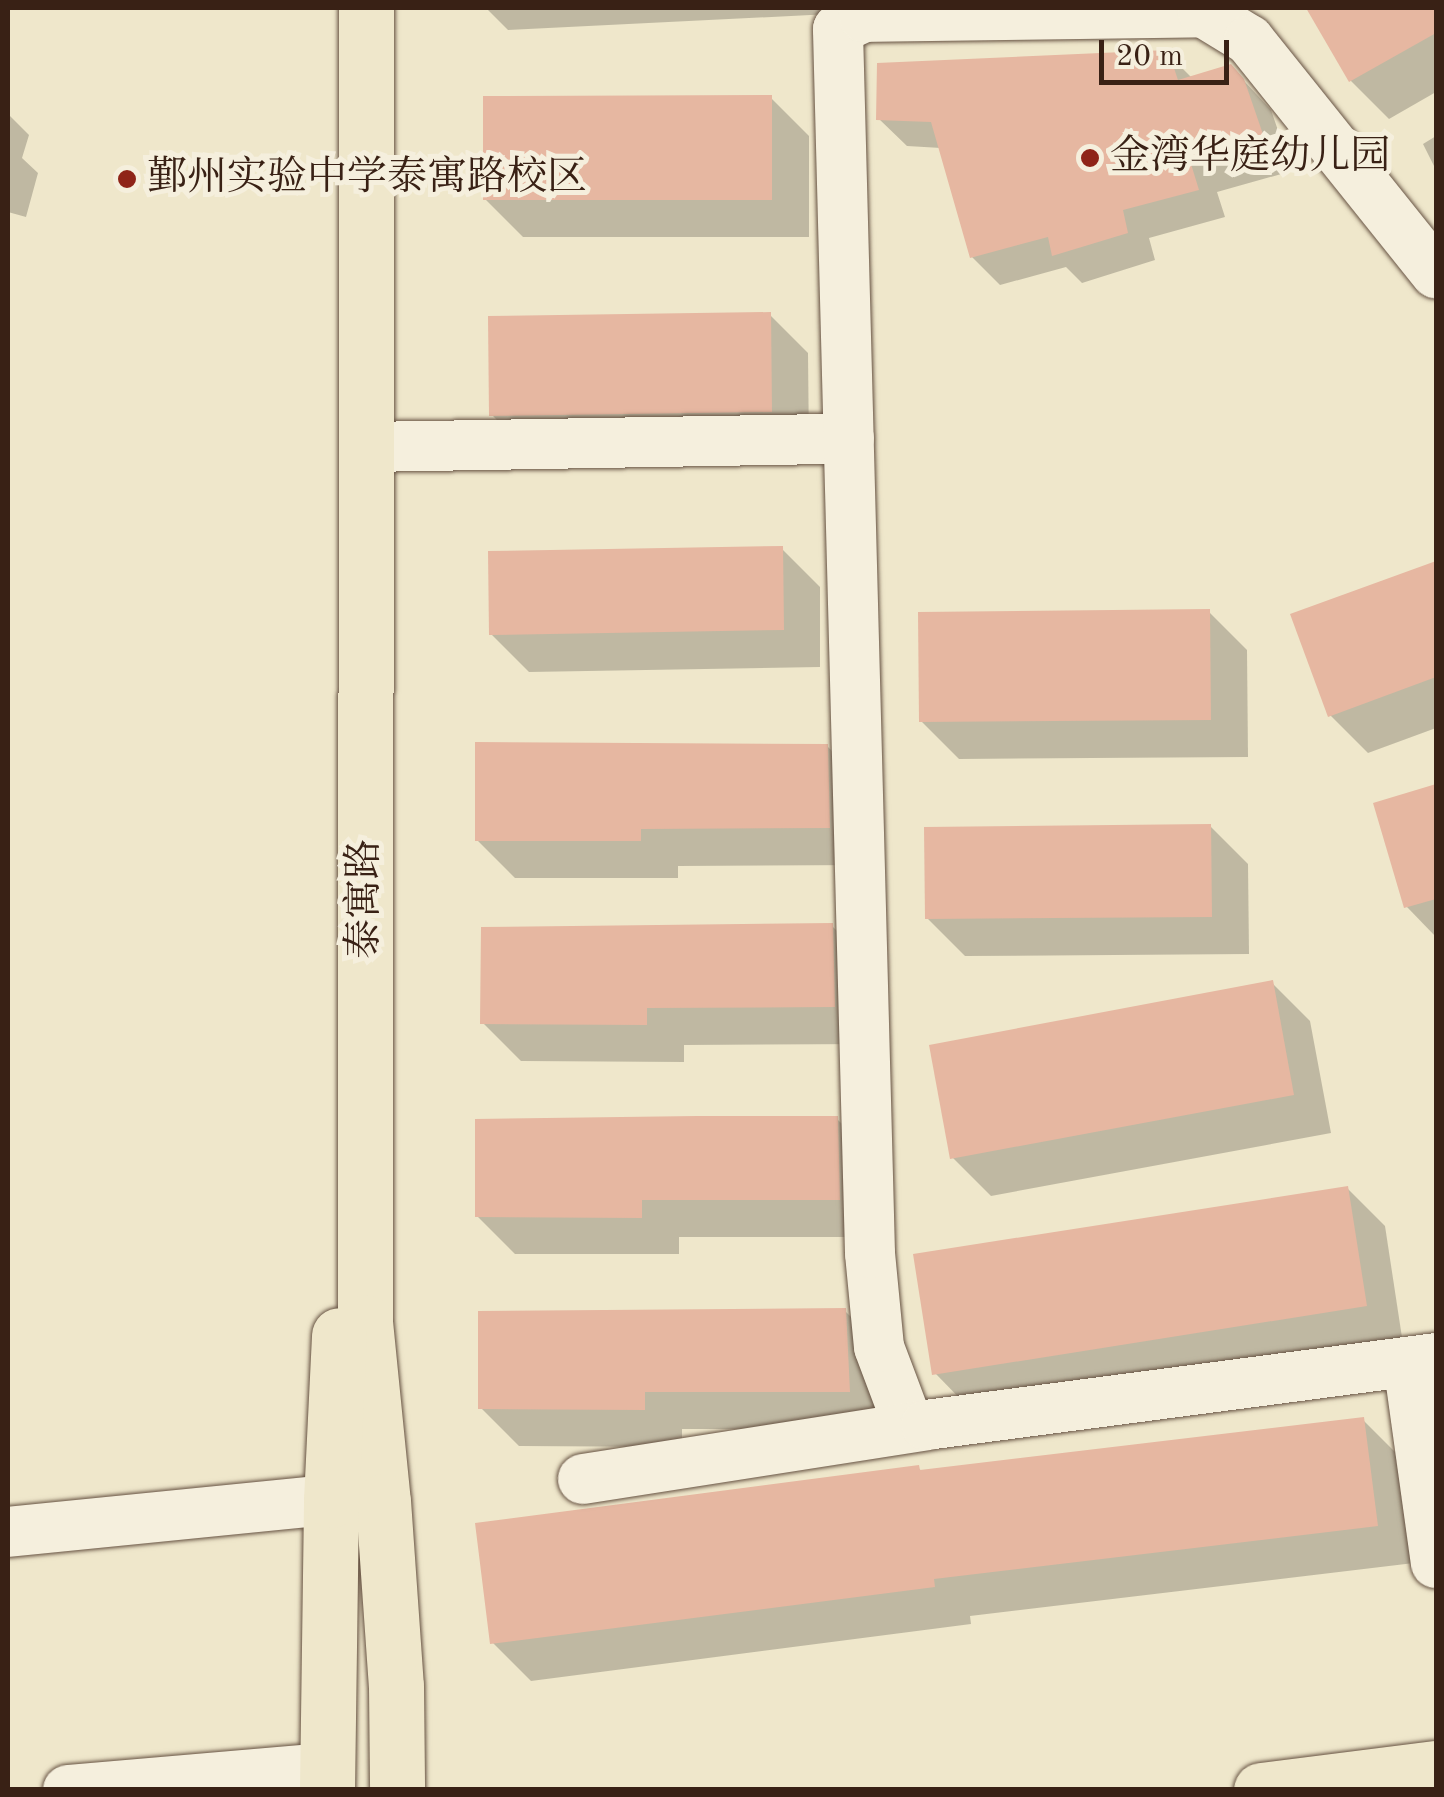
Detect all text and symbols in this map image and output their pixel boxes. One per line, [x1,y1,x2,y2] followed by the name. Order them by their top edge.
[1104,20,1234,82] scale bar
[1116,42,1183,72] text: 20 m
[1110,134,1390,182] place label: 金湾华庭幼儿园
[1079,147,1101,169] marker: 金湾华庭幼儿园
[147,155,587,203] place label: 鄞州实验中学泰寓路校区
[116,168,138,190] marker: 鄞州实验中学泰寓路校区
[342,839,390,959] street label: 泰寓路

